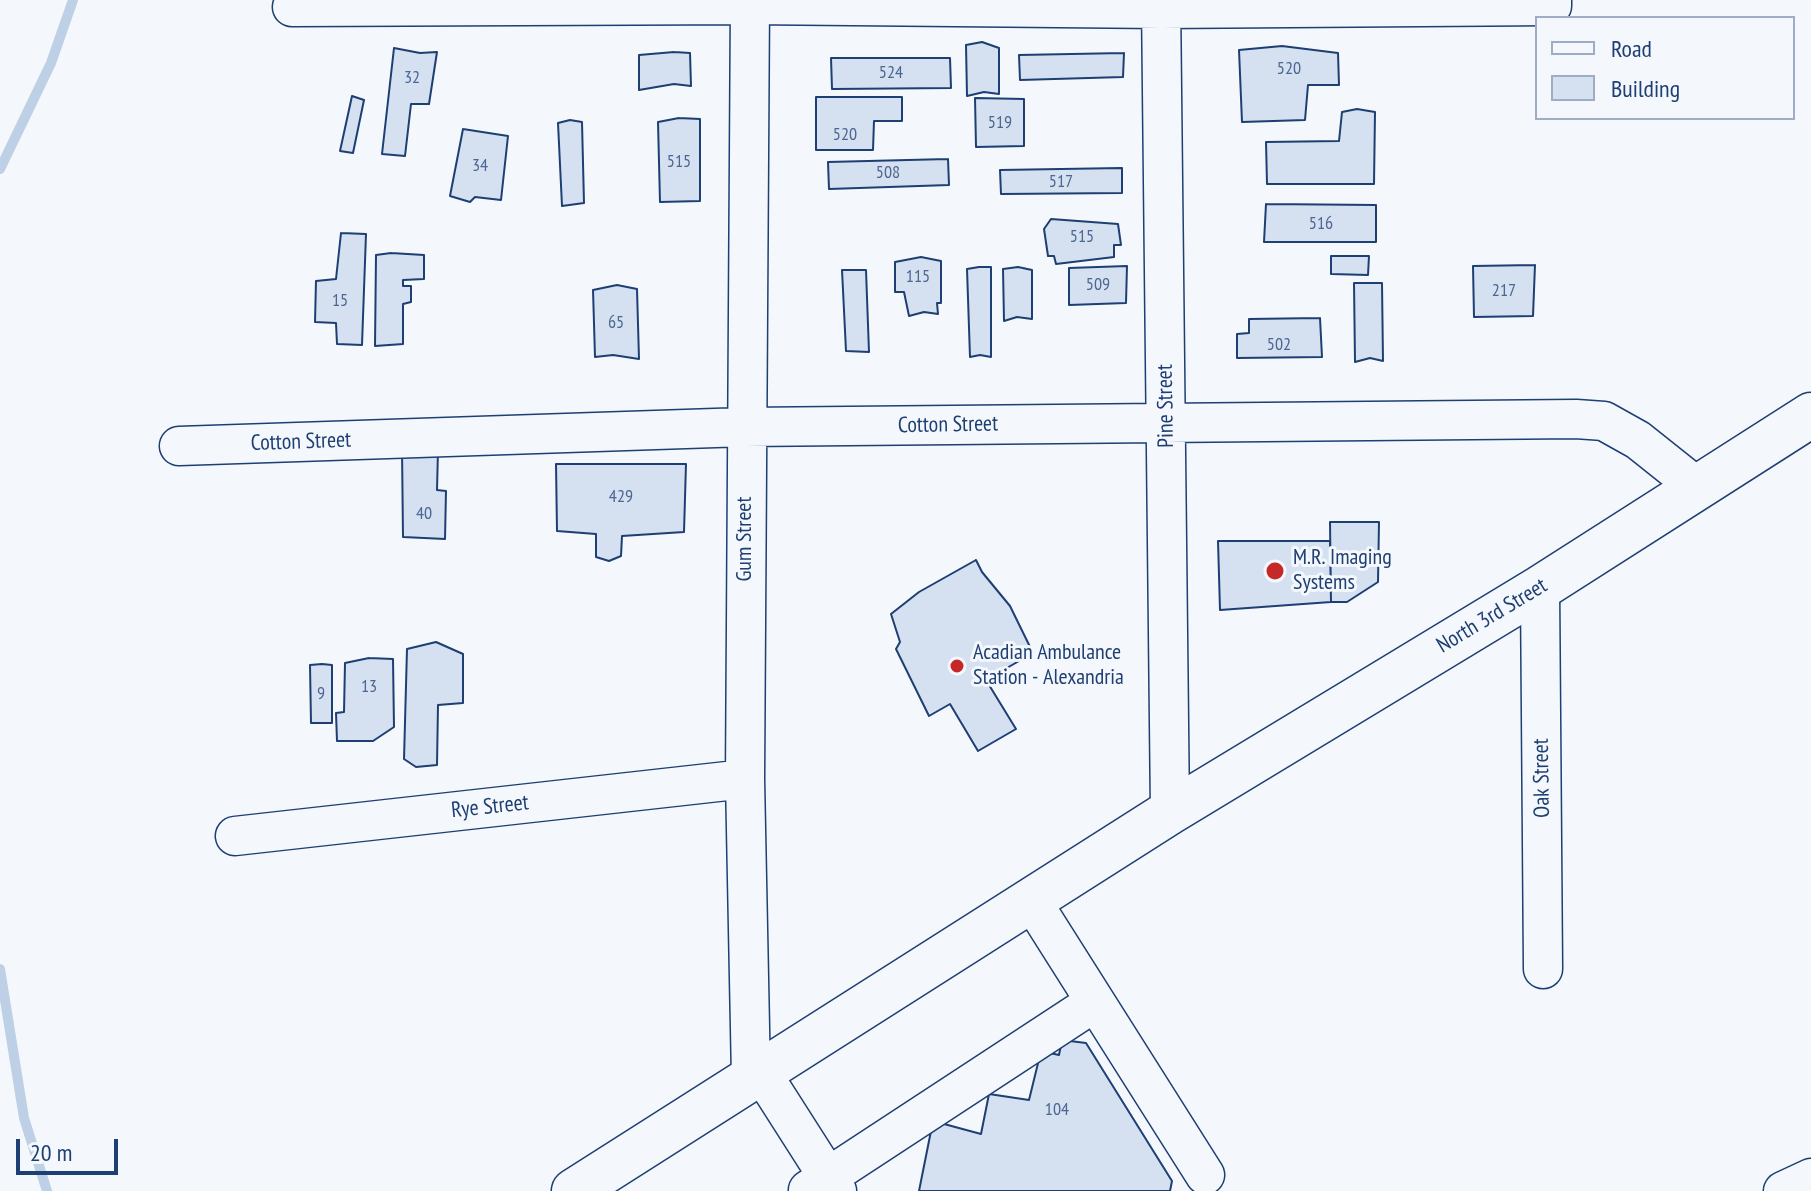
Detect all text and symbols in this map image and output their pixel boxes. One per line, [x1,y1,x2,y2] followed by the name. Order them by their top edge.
[1535,16,1795,120] legend
[1611,33,1652,64] text: Road
[1277,58,1301,80] house number: 520
[879,62,903,84] house number: 524
[404,67,420,89] house number: 32
[1611,73,1680,104] text: Building
[988,112,1012,134] house number: 519
[833,124,857,146] house number: 520
[667,151,691,173] house number: 515
[472,155,488,177] house number: 34
[876,162,900,184] house number: 508
[1049,171,1073,193] house number: 517
[1309,213,1333,235] house number: 516
[1070,226,1094,248] house number: 515
[906,266,930,288] house number: 115
[1086,274,1110,296] house number: 509
[1492,280,1516,302] house number: 217
[332,290,348,312] house number: 15
[608,312,624,334] house number: 65
[1267,334,1291,356] house number: 502
[1152,364,1180,448] street label: Pine Street
[898,411,998,439] street label: Cotton Street
[250,427,352,457] street label: Cotton Street
[609,486,633,508] house number: 429
[732,497,758,581] street label: Gum Street
[416,503,432,525] house number: 40
[1293,545,1392,596] place label: M.R. Imaging Systems
[1264,560,1286,582] marker: M.R. Imaging Systems
[1432,573,1552,659] street label: North 3rd Street
[973,640,1124,692] place label: Acadian Ambulance Station - Alexandria
[948,657,966,675] marker: Acadian Ambulance Station - Alexandria
[361,676,377,698] house number: 13
[317,683,325,705] house number: 9
[1528,738,1556,818] street label: Oak Street
[450,790,530,824] street label: Rye Street
[1045,1099,1069,1121] house number: 104
[20,1123,122,1173] scale bar
[30,1137,72,1168] text: 20 m

